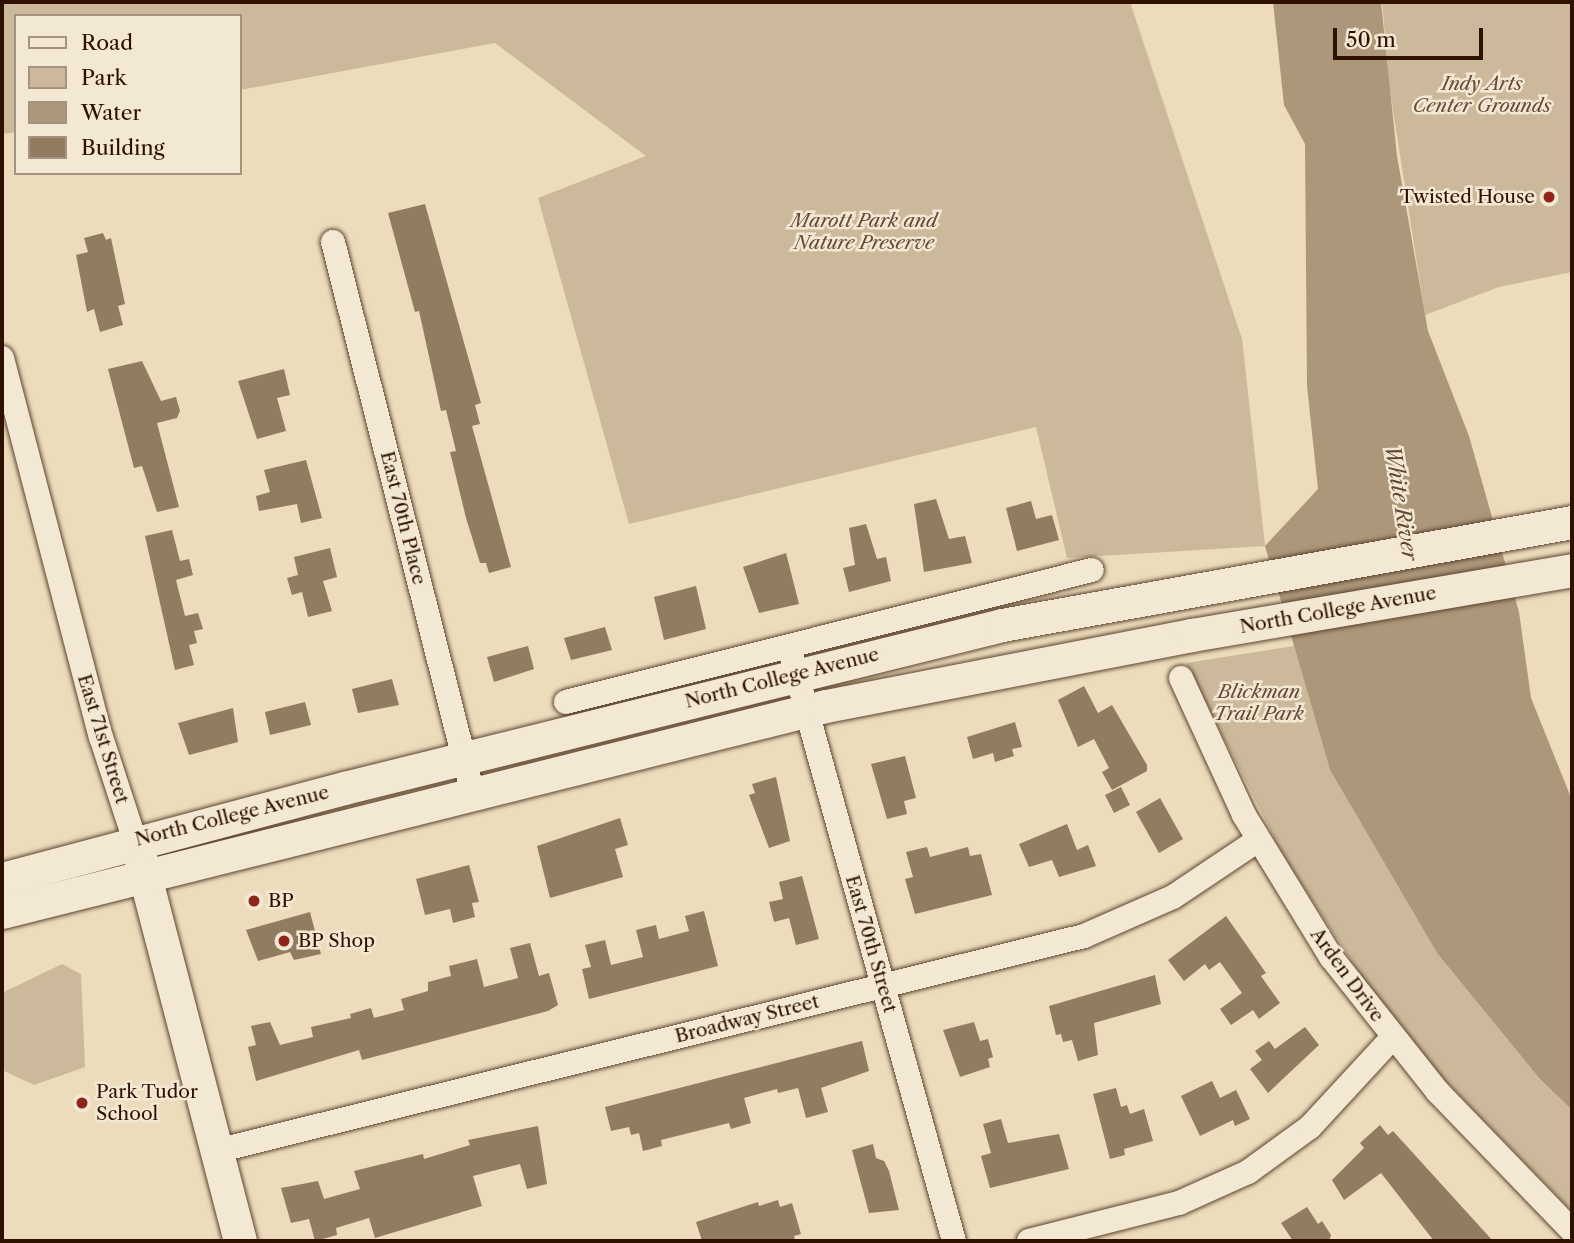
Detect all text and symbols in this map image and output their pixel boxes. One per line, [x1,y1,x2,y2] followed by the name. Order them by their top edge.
[14,14,242,175] legend
[1336,14,1486,58] scale bar
[1346,27,1396,52] text: 50 m
[81,30,133,55] text: Road
[81,65,127,90] text: Park
[1413,73,1551,117] park label: Indy Arts Center Grounds
[81,100,141,125] text: Water
[81,135,165,160] text: Building
[1400,186,1535,208] place label: Twisted House
[1541,189,1557,205] marker: Twisted House
[791,210,937,254] park label: Marott Park and Nature Preserve
[1379,443,1423,563] water label: White River
[375,449,431,587] street label: East 70th Place
[1238,581,1438,639] street label: North College Avenue
[682,643,882,713] street label: North College Avenue
[72,672,134,806] street label: East 71st Street
[1214,681,1304,725] park label: Blickman Trail Park
[132,781,332,851] street label: North College Avenue
[840,873,902,1015] street label: East 70th Street
[268,890,294,912] place label: BP
[246,893,262,909] marker: BP
[1305,924,1389,1026] street label: Arden Drive
[298,930,375,952] place label: BP Shop
[276,933,292,949] marker: BP Shop
[672,990,822,1048] street label: Broadway Street
[96,1081,199,1125] place label: Park Tudor School
[74,1095,90,1111] marker: Park Tudor School

